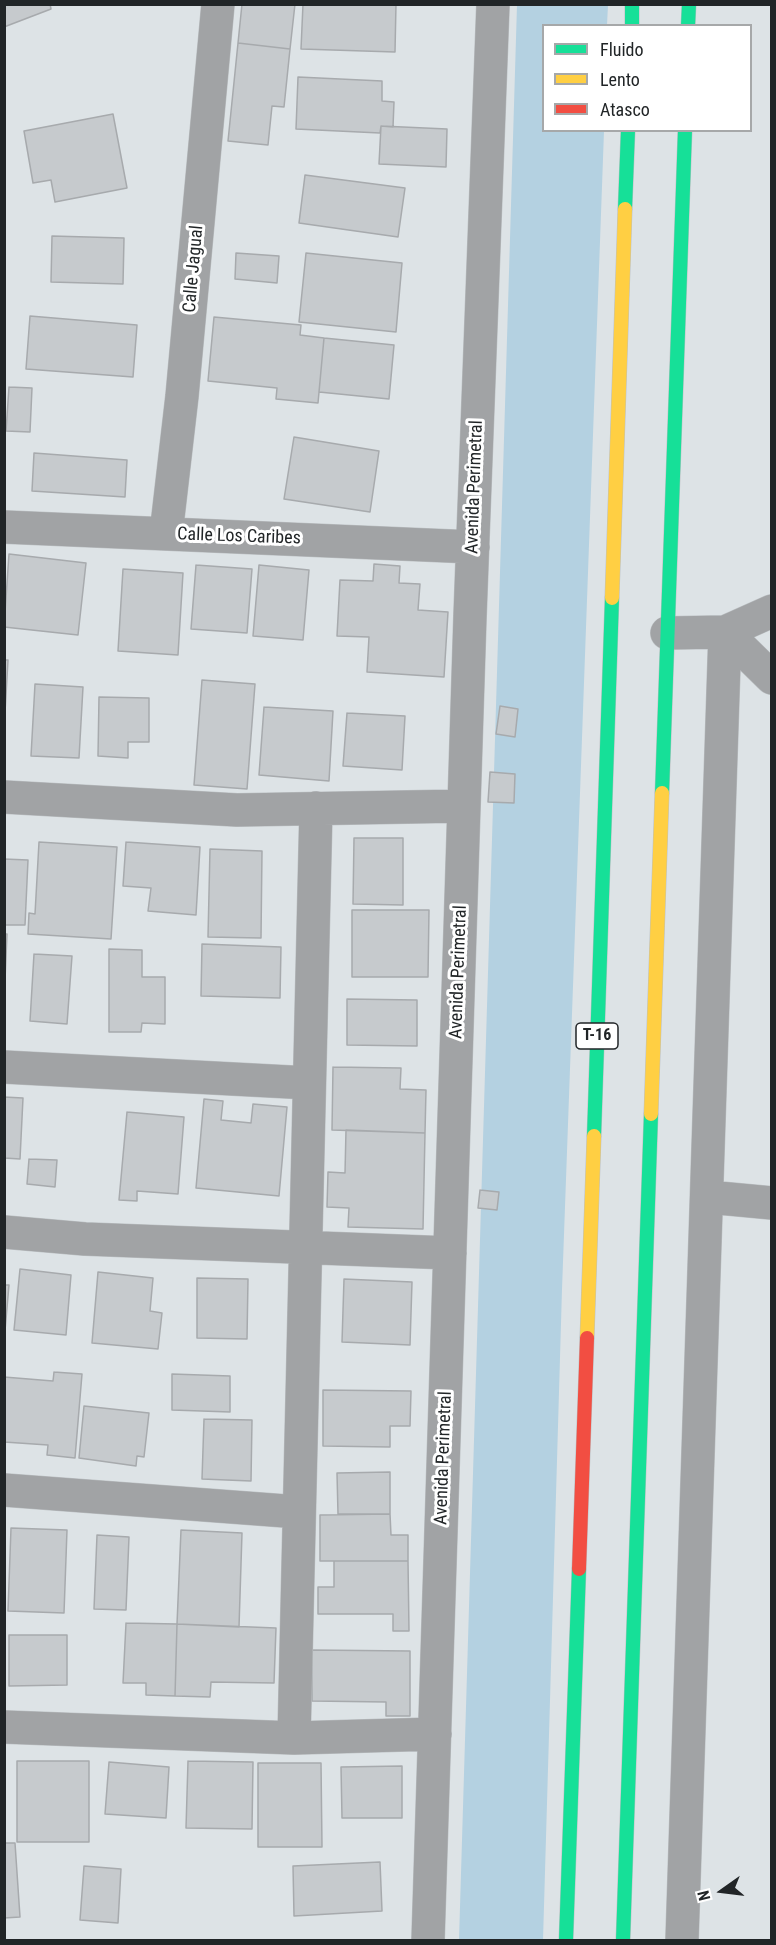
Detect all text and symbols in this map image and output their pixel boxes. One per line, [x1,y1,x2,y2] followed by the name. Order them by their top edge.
[542,24,752,132] legend
[600,39,644,60] text: Fluido
[600,69,640,90] text: Lento
[600,99,650,120] text: Atasco
[179,225,209,313] street label: Calle Jagual
[462,420,488,554] street label: Avenida Perimetral
[177,524,301,550] street label: Calle Los Caribes
[446,905,472,1039] street label: Avenida Perimetral
[576,1023,618,1049] road number: T-16
[431,1391,457,1525] street label: Avenida Perimetral
[692,1861,752,1921] north arrow
[694,1888,714,1903] text: N

